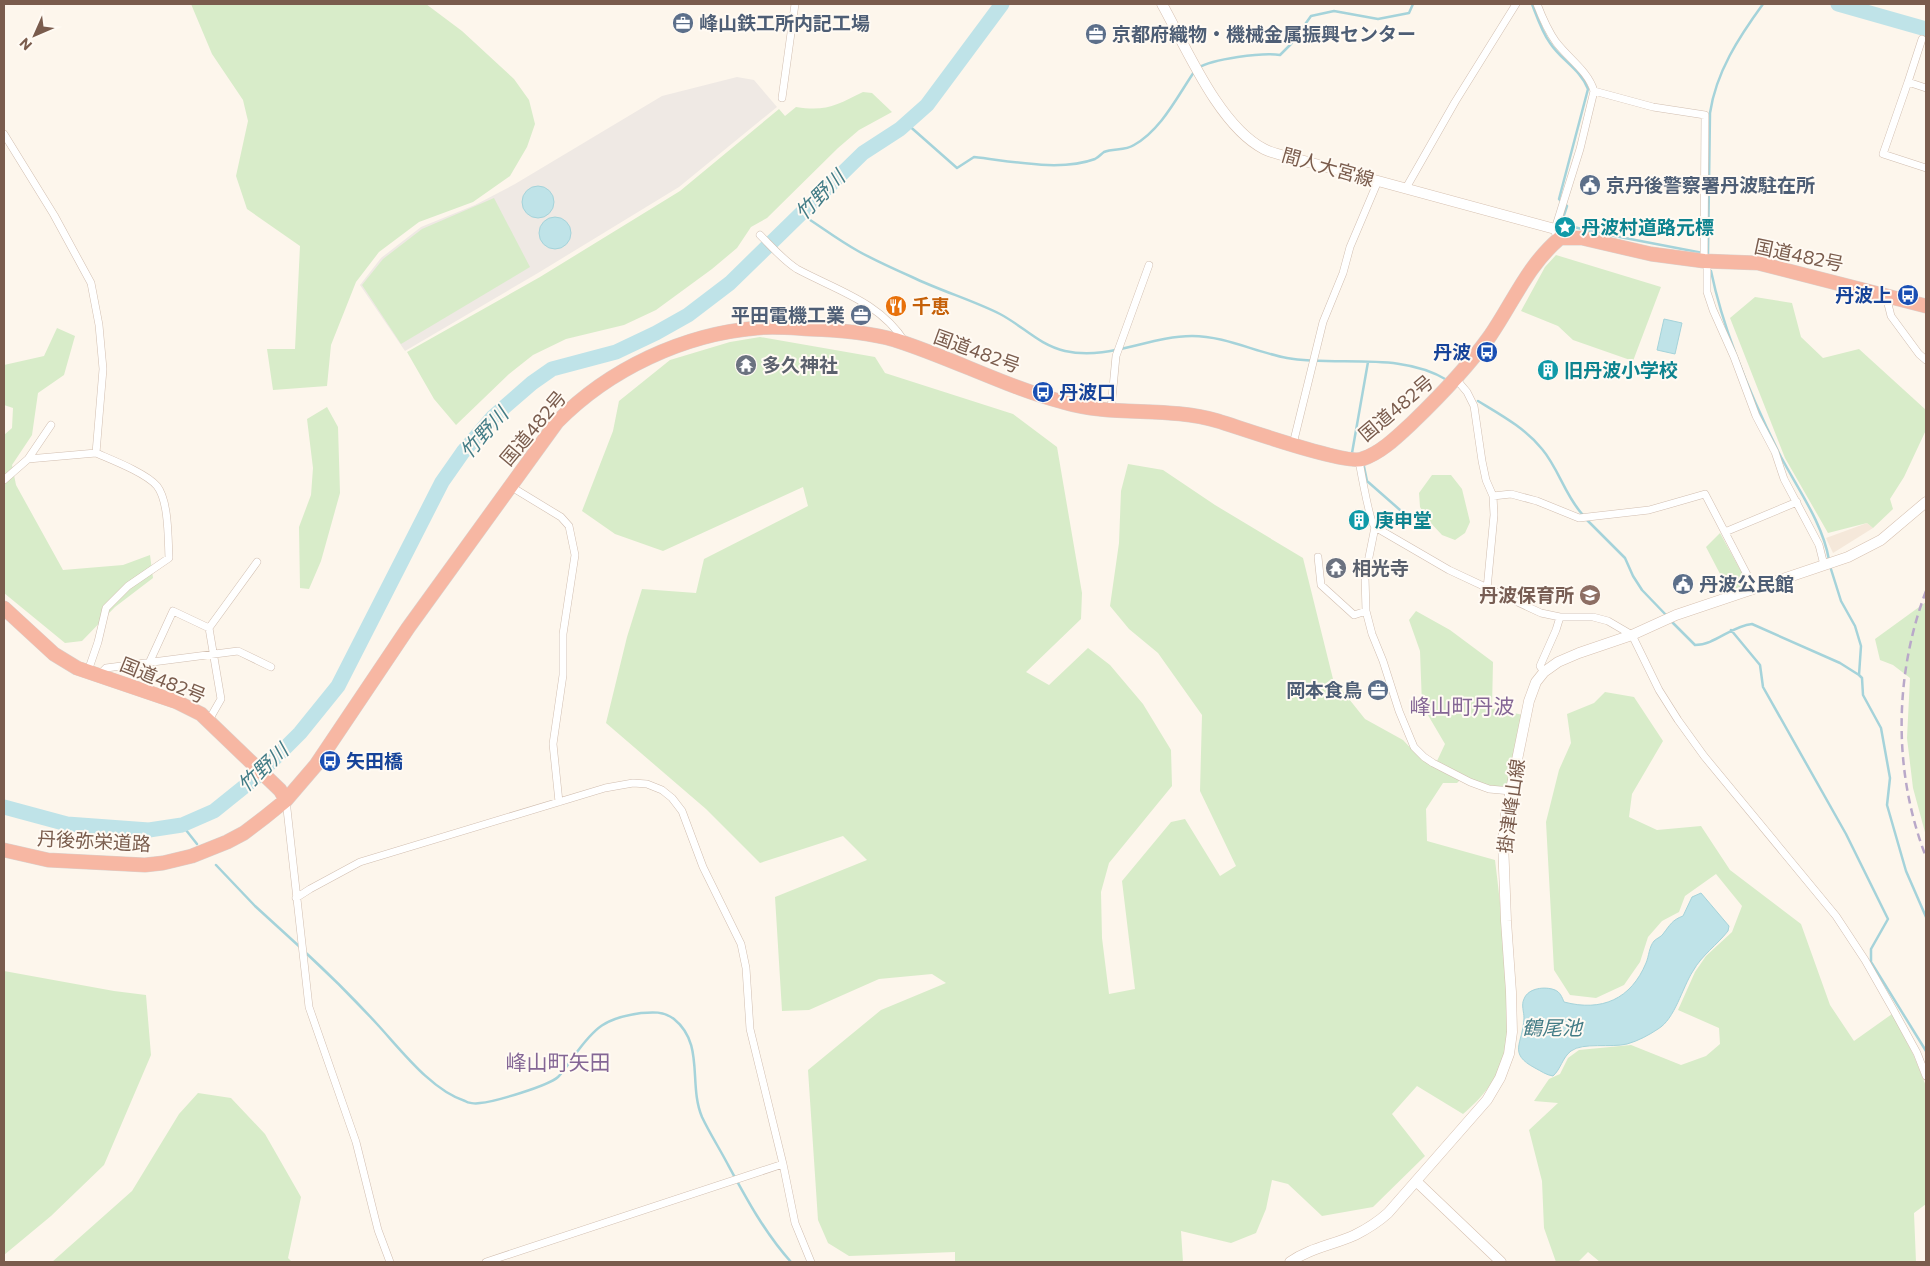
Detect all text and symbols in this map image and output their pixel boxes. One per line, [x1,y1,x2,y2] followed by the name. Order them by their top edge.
[10,10,60,60] north arrow
[671,11,695,35] office icon: 峰山鉄工所内記工場
[699,11,870,34] place label: 峰山鉄工所内記工場
[1084,22,1108,46] office icon: 京都府織物・機械金属振興センター
[1112,22,1416,45] place label: 京都府織物・機械金属振興センター
[16,35,35,54] text: N
[1279,142,1377,191] street label: 間人大宮線
[790,163,850,224] water label: 竹野川
[1578,173,1602,197] public building icon: 京丹後警察署丹波駐在所
[1606,173,1815,196] place label: 京丹後警察署丹波駐在所
[1553,215,1577,239] place icon: 丹波村道路元標
[1581,215,1714,238] place label: 丹波村道路元標
[1752,234,1846,275] street label: 国道482号
[1835,283,1892,306] place label: 丹波上
[1896,283,1920,307] bus stop icon: 丹波上
[884,294,908,318] restaurant icon: 千恵
[912,294,950,317] place label: 千恵
[731,303,845,326] place label: 平田電機工業
[849,303,873,327] office icon: 平田電機工業
[931,324,1024,377] street label: 国道482号
[1433,340,1471,363] place label: 丹波
[1475,340,1499,364] bus stop icon: 丹波
[734,353,758,377] temple icon: 多久神社
[762,353,838,376] place label: 多久神社
[1536,358,1560,382] building icon: 旧丹波小学校
[1564,358,1678,381] place label: 旧丹波小学校
[1354,370,1438,445] street label: 国道482号
[1031,380,1055,404] bus stop icon: 丹波口
[1059,380,1116,403] place label: 丹波口
[495,386,570,470] street label: 国道482号
[454,401,514,463] water label: 竹野川
[1347,508,1371,532] building icon: 庚申堂
[1375,508,1432,531] place label: 庚申堂
[1324,556,1348,580] temple icon: 相光寺
[1352,556,1409,579] place label: 相光寺
[1671,572,1695,596] public building icon: 丹波公民館
[1699,572,1794,595] place label: 丹波公民館
[1479,583,1574,606] place label: 丹波保育所
[1578,583,1602,607] school or university icon: 丹波保育所
[117,652,209,707] street label: 国道482号
[1286,678,1362,701] place label: 岡本食鳥
[1366,678,1390,702] office icon: 岡本食鳥
[1410,693,1515,718] district label: 峰山町丹波
[232,737,294,797] water label: 竹野川
[318,749,342,773] bus stop icon: 矢田橋
[346,749,403,772] place label: 矢田橋
[1493,757,1529,855] street label: 掛津峰山線
[36,826,152,855] street label: 丹後弥栄道路
[1522,1015,1584,1039] water label: 鶴尾池
[506,1049,611,1074] district label: 峰山町矢田

